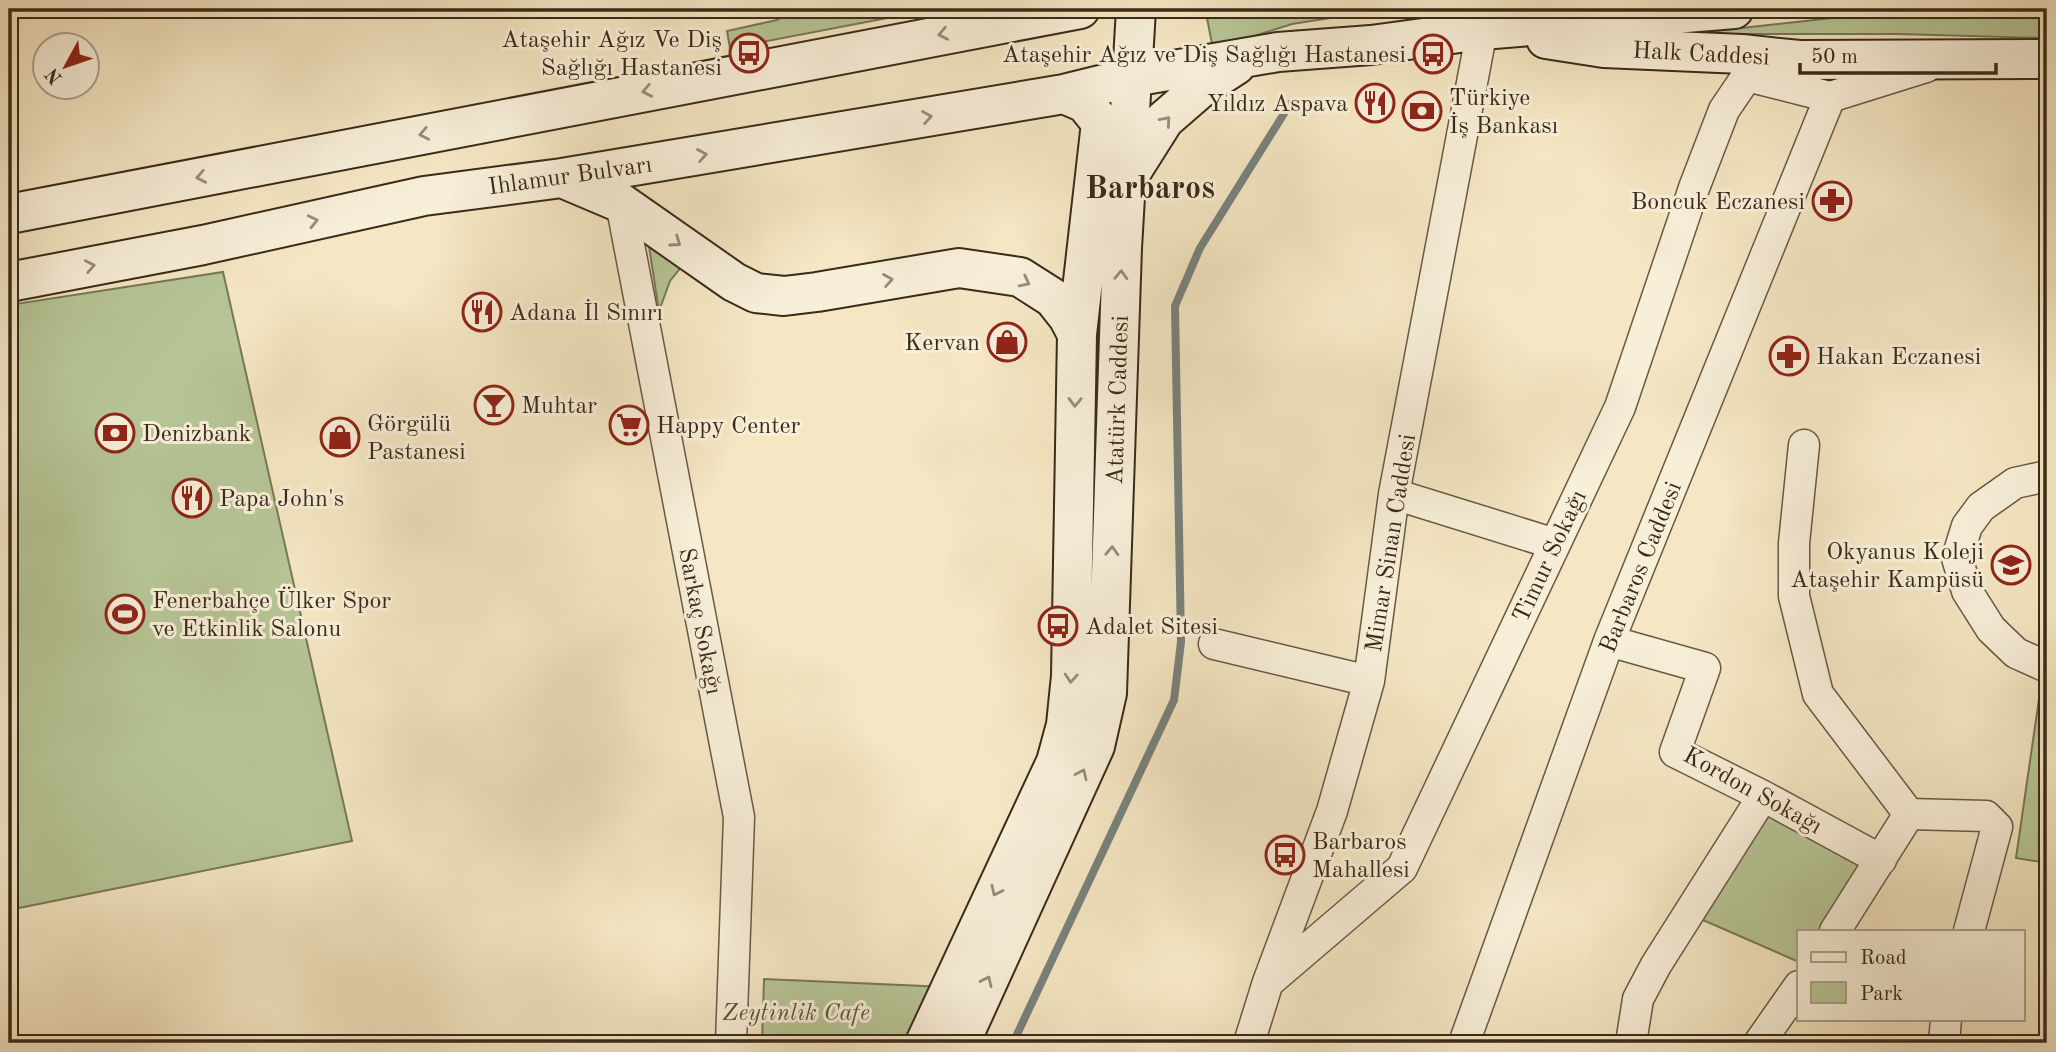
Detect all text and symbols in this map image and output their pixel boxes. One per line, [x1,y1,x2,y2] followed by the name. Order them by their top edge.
[937,26,949,41] one-way arrow
[501,29,722,81] place label: Ataşehir Ağız Ve Diş Sağlığı Hastanesi
[32,32,102,102] north arrow
[728,32,770,74] bus stop icon: Ataşehir Ağız Ve Diş Sağlığı Hastanesi
[1800,32,1996,76] scale bar
[1412,33,1454,75] bus stop icon: Ataşehir Ağız ve Diş Sağlığı Hastanesi
[1632,39,1770,71] street label: Halk Caddesi
[1002,44,1406,68] place label: Ataşehir Ağız ve Diş Sağlığı Hastanesi
[1811,47,1858,68] text: 50 m
[43,63,67,87] text: N
[1354,82,1396,124] restaurant icon: Yıldız Aspava
[641,83,653,98] one-way arrow
[1449,87,1558,139] place label: Türkiye İş Bankası
[1401,90,1443,132] bank icon: Türkiye İş Bankası
[1207,93,1348,117] place label: Yıldız Aspava
[921,110,932,125] one-way arrow
[1158,116,1170,129] one-way arrow
[418,126,430,141] one-way arrow
[696,148,708,163] one-way arrow
[487,154,654,200] street label: Ihlamur Bulvarı
[195,169,207,184] one-way arrow
[1085,174,1215,206] district label: Barbaros
[1811,180,1853,222] pharmacy icon: Boncuk Eczanesi
[1631,191,1805,215] place label: Boncuk Eczanesi
[307,215,319,229] one-way arrow
[668,234,681,246] one-way arrow
[84,260,96,275] one-way arrow
[1114,269,1129,280] one-way arrow
[882,273,894,288] one-way arrow
[1017,273,1030,287] one-way arrow
[461,291,503,333] restaurant icon: Adana İl Sınırı
[509,299,663,326] place label: Adana İl Sınırı
[1104,315,1134,485] street label: Atatürk Caddesi
[986,321,1028,363] shop icon: Kervan
[904,332,980,356] place label: Kervan
[1768,335,1810,377] pharmacy icon: Hakan Eczanesi
[1816,346,1981,370] place label: Hakan Eczanesi
[473,384,515,426] bar icon: Muhtar
[521,395,597,419] place label: Muhtar
[1068,397,1083,408] one-way arrow
[608,404,650,446] supermarket icon: Happy Center
[94,412,136,454] bank icon: Denizbank
[367,413,466,465] place label: Görgülü Pastanesi
[656,415,801,439] place label: Happy Center
[319,416,361,458] shop icon: Görgülü Pastanesi
[142,423,251,447] place label: Denizbank
[1363,432,1421,654] street label: Mimar Sinan Caddesi
[171,477,213,519] restaurant icon: Papa John's
[1597,479,1687,657] street label: Barbaros Caddesi
[1510,487,1592,627] street label: Timur Sokağı
[219,488,344,512] place label: Papa John's
[1790,541,1984,593] place label: Okyanus Koleji Ataşehir Kampüsü
[1990,544,2032,586] school or university icon: Okyanus Koleji Ataşehir Kampüsü
[1105,545,1120,556] one-way arrow
[673,546,725,697] street label: Sarkaç Sokağı
[152,586,391,642] place label: Fenerbahçe Ülker Spor ve Etkinlik Salonu
[104,593,146,635] sports icon: Fenerbahçe Ülker Spor ve Etkinlik Salonu
[1037,605,1079,647] bus stop icon: Adalet Sitesi
[1085,616,1218,640] place label: Adalet Sitesi
[1063,673,1078,684] one-way arrow
[1679,744,1825,840] street label: Kordon Sokağı
[1074,769,1088,781] one-way arrow
[1312,831,1410,883] place label: Barbaros Mahallesi
[1264,834,1306,876] bus stop icon: Barbaros Mahallesi
[990,884,1004,896] one-way arrow
[1797,930,2024,1020] legend
[1860,948,1907,969] text: Road
[979,976,993,988] one-way arrow
[1860,984,1903,1005] text: Park
[722,1002,870,1026] park label: Zeytinlik Cafe

